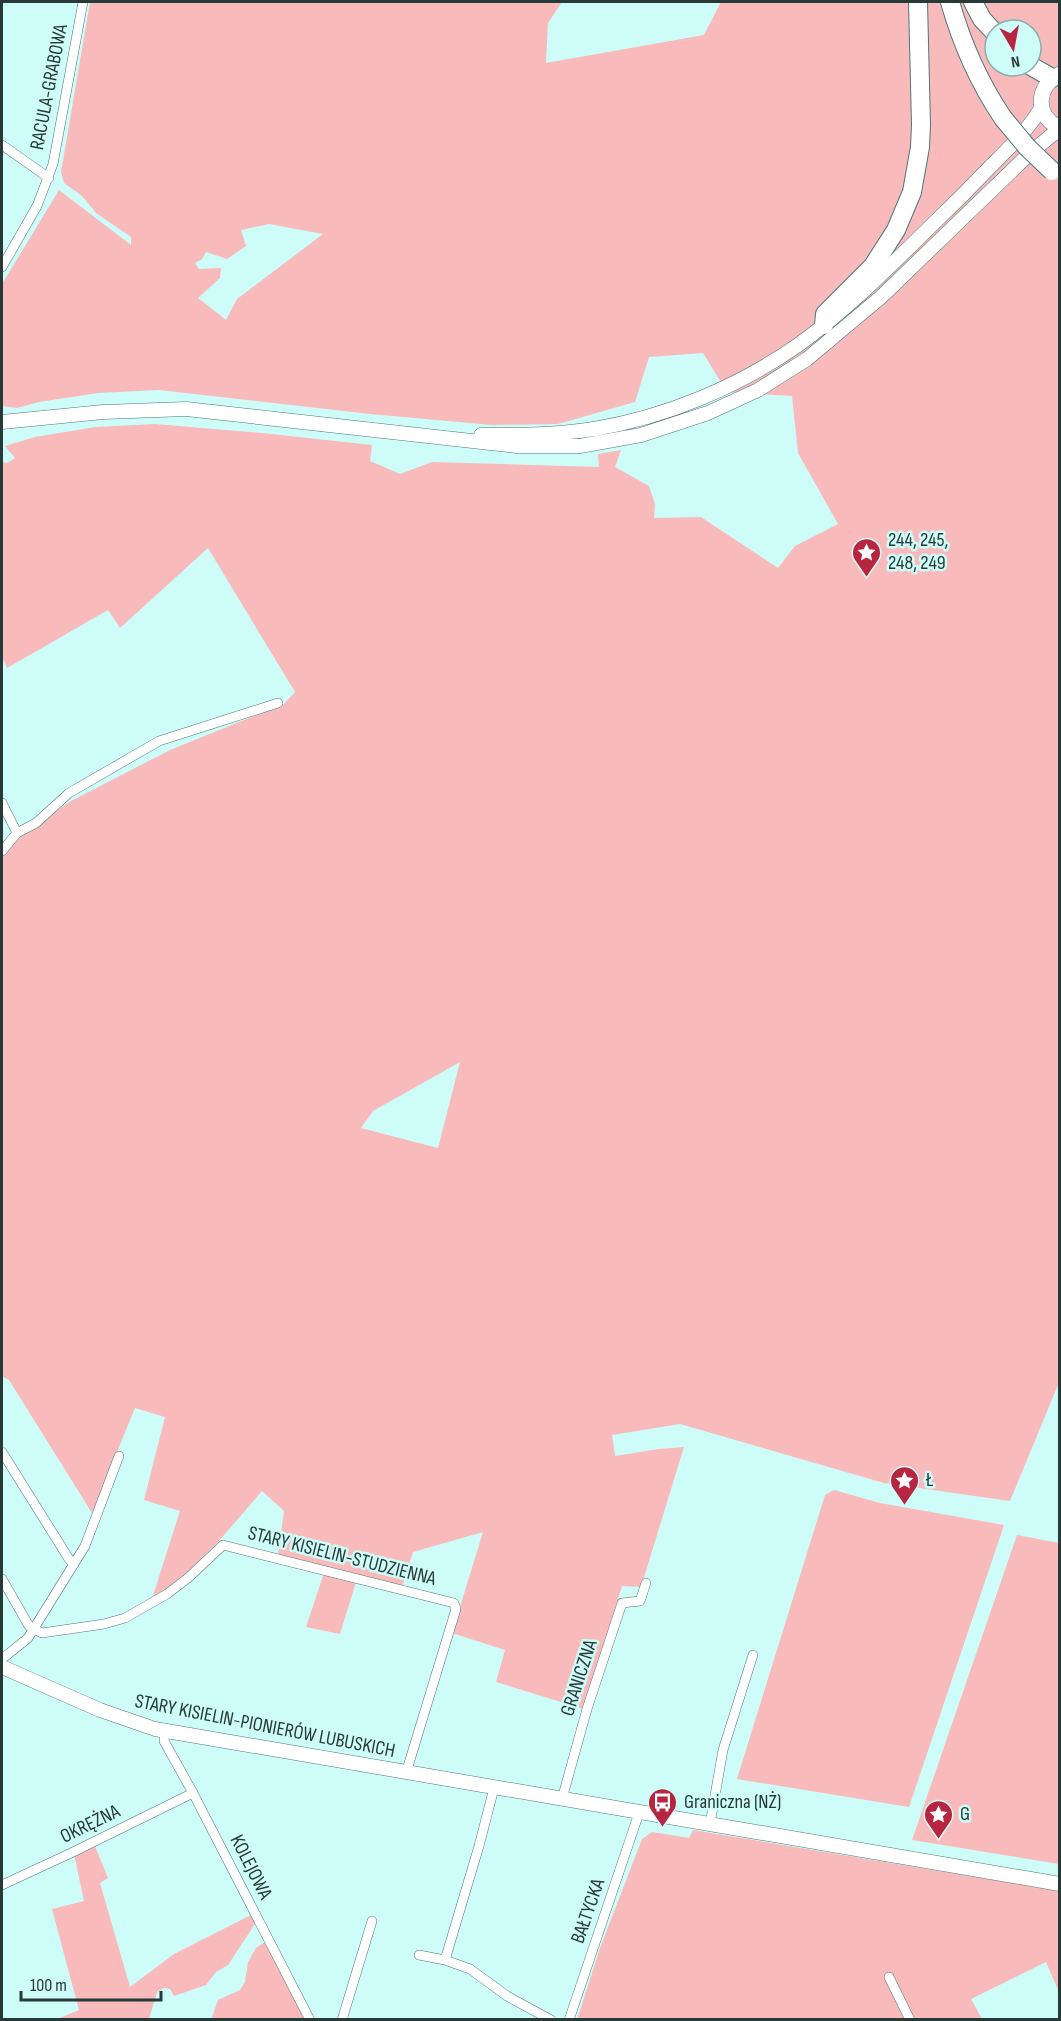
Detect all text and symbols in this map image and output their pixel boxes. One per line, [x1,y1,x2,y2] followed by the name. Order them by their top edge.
[983,18,1043,78] north arrow
[25,22,73,152] street label: RACULA-GRABOWA
[1009,51,1021,71] text: N
[888,528,948,575] place label: 244, 245, 248, 249
[851,536,883,578] place icon: 244, 245, 248, 249
[889,1464,921,1506] place icon: Ł
[925,1468,934,1492] place label: Ł
[246,1521,439,1591] street label: STARY KISIELIN-STUDZIENNA
[555,1636,603,1719] street label: GRANICZNA
[133,1689,397,1763] street label: STARY KISIELIN-PIONIERÓW LUBUSKICH
[647,1786,679,1828] bus stop icon: Graniczna (NŻ)
[684,1790,781,1814] place label: Graniczna (NŻ)
[923,1798,955,1840] place icon: G
[56,1799,124,1849] street label: OKRĘŻNA
[960,1802,970,1826] place label: G
[225,1831,278,1904] street label: KOLEJOWA
[566,1875,610,1947] street label: BAŁTYCKA
[21,1964,160,2002] scale bar
[30,1975,67,1996] text: 100 m

